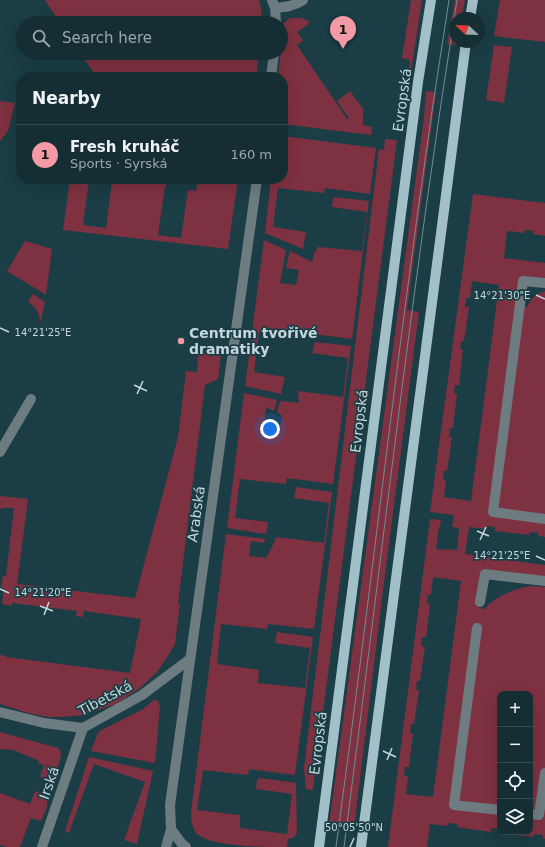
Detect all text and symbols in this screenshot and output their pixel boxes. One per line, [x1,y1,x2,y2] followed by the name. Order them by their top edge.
[449,12,485,48] north arrow
[16,16,288,60] search box
[330,16,356,49] pin: 1
[30,27,52,49] icon: search
[62,29,152,47] text: Search here
[390,67,414,133] street label: Evropská
[32,88,101,108] text: Nearby
[70,138,179,156] text: Fresh kruháč
[40,147,50,162] text: 1
[230,147,272,162] text: 160 m
[70,156,167,171] text: Sports · Syrská
[474,290,530,301] text: 14°21'30"E
[189,325,318,357] place label: Centrum tvořivé dramatiky
[15,327,71,338] text: 14°21'25"E
[176,336,186,346] marker: Centrum tvořivé dramatiky
[347,388,371,454] street label: Evropská
[260,419,280,439] your location
[184,485,208,543] street label: Arabská
[474,550,530,561] text: 14°21'25"E
[15,587,71,598] text: 14°21'20"E
[74,677,135,719] street label: Tibetská
[497,691,533,835] map controls
[497,691,533,727] button: +
[306,710,330,776] street label: Evropská
[497,727,533,763] button: −
[497,763,533,799] button: locate
[36,764,62,802] street label: Irská
[497,799,533,835] button: layers
[325,822,383,833] text: 50°05'50"N

